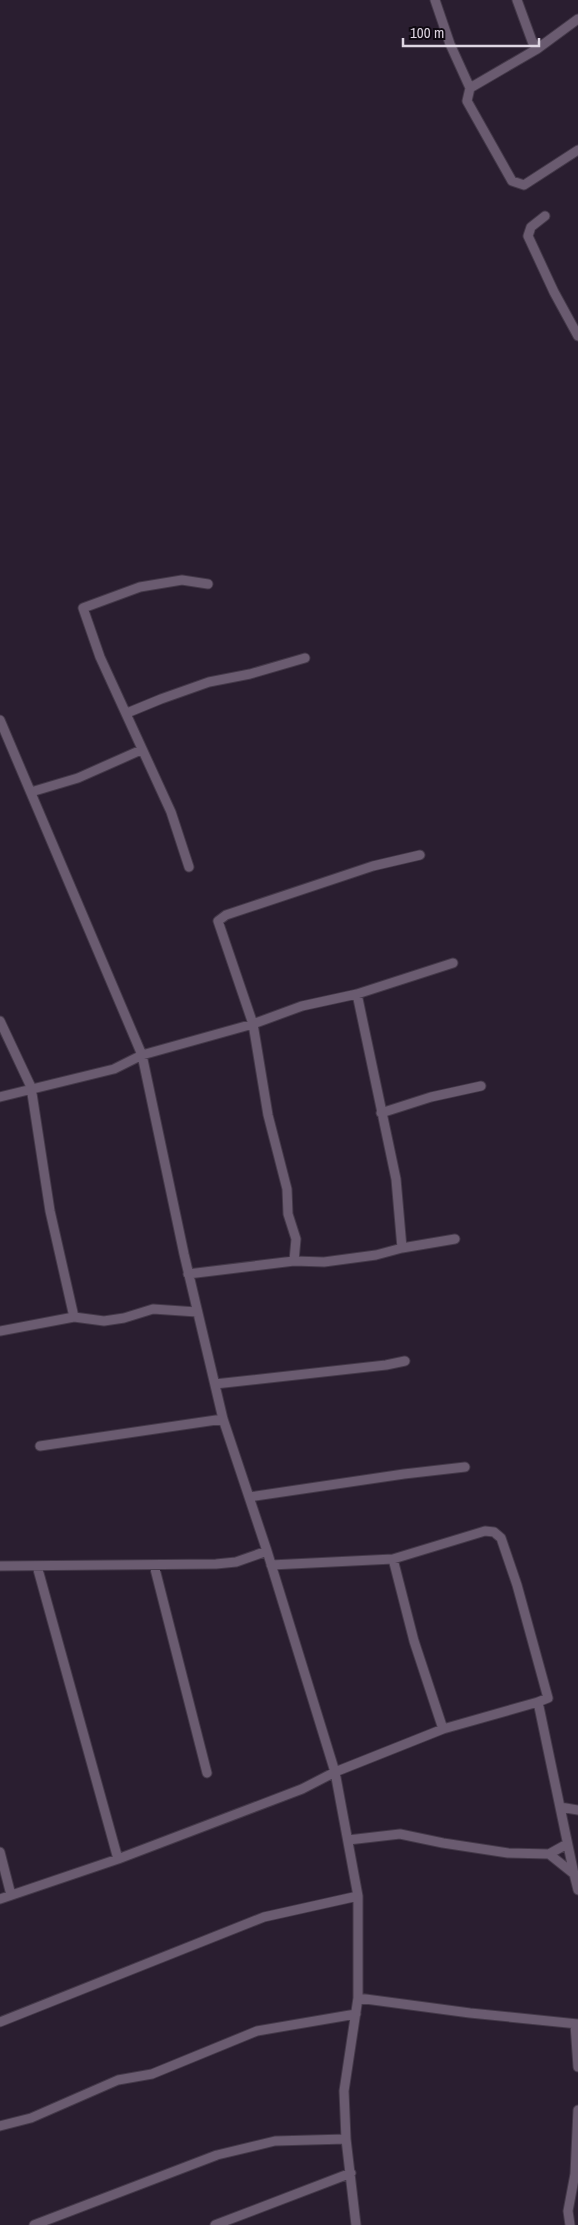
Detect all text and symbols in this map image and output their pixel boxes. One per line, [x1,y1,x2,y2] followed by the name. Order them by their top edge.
[403,15,539,47] scale bar
[410,22,444,43] text: 100 m

